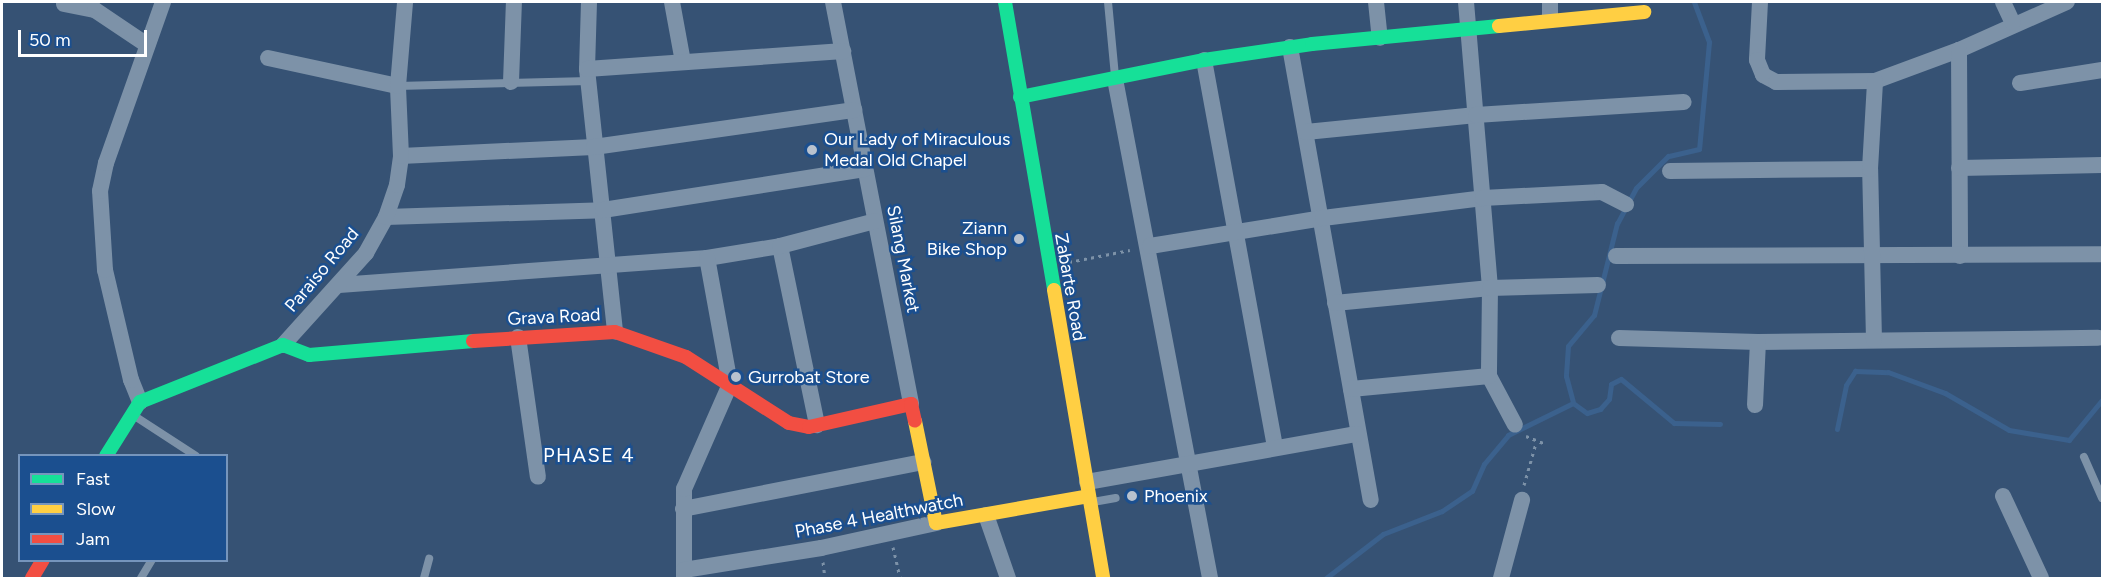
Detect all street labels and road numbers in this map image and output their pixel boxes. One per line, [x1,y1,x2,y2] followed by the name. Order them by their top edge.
[882,203,924,315] street label: Silang Market
[280,223,364,317] street label: Paraiso Road
[1050,231,1090,343] street label: Zabarte Road
[507,304,601,330] street label: Grava Road
[793,489,965,543] street label: Phase 4 Healthwatch

